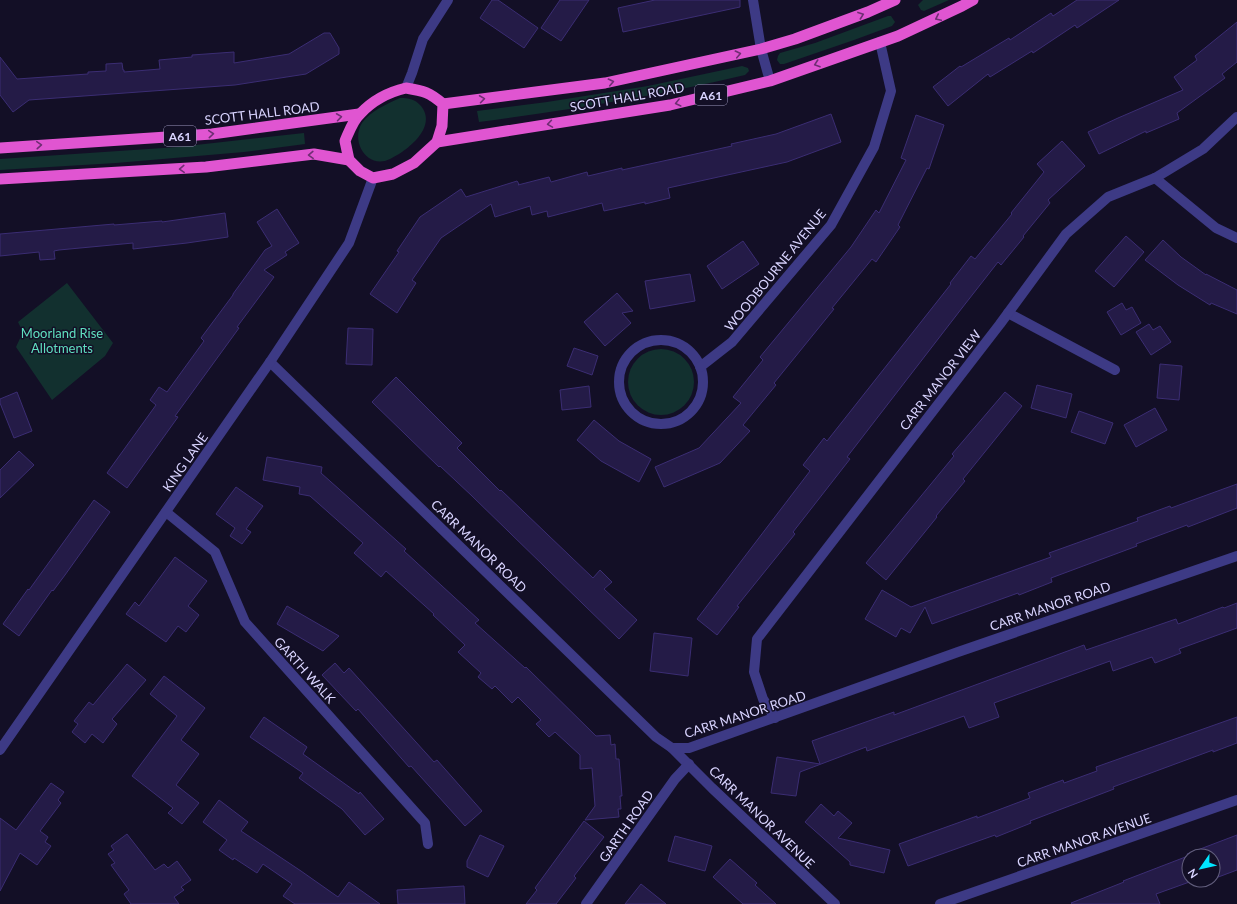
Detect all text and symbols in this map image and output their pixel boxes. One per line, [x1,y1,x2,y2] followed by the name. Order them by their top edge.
[858,11,865,19] one-way arrow
[935,13,942,21] one-way arrow
[734,50,741,58] one-way arrow
[814,60,821,68] one-way arrow
[608,78,614,86] one-way arrow
[569,79,685,115] street label: SCOTT HALL ROAD
[695,85,727,105] road number: A61
[479,95,485,104] one-way arrow
[204,98,321,128] street label: SCOTT HALL ROAD
[675,98,682,107] one-way arrow
[336,113,342,122] one-way arrow
[547,119,553,128] one-way arrow
[164,126,196,146] road number: A61
[207,130,214,139] one-way arrow
[36,141,42,150] one-way arrow
[308,150,314,159] one-way arrow
[179,164,185,173] one-way arrow
[721,206,829,334] street label: WOODBOURNE AVENUE
[21,325,103,356] park label: Moorland Rise Allotments
[896,326,984,433] street label: CARR MANOR VIEW
[159,430,211,494] street label: KING LANE
[428,496,530,596] street label: CARR MANOR ROAD
[988,578,1113,634] street label: CARR MANOR ROAD
[271,634,339,707] street label: GARTH WALK
[682,687,808,741] street label: CARR MANOR ROAD
[706,762,818,872] street label: CARR MANOR AVENUE
[595,787,657,865] street label: GARTH ROAD
[1015,810,1153,870] street label: CARR MANOR AVENUE
[1181,848,1221,888] north arrow
[1185,867,1200,881] text: N

